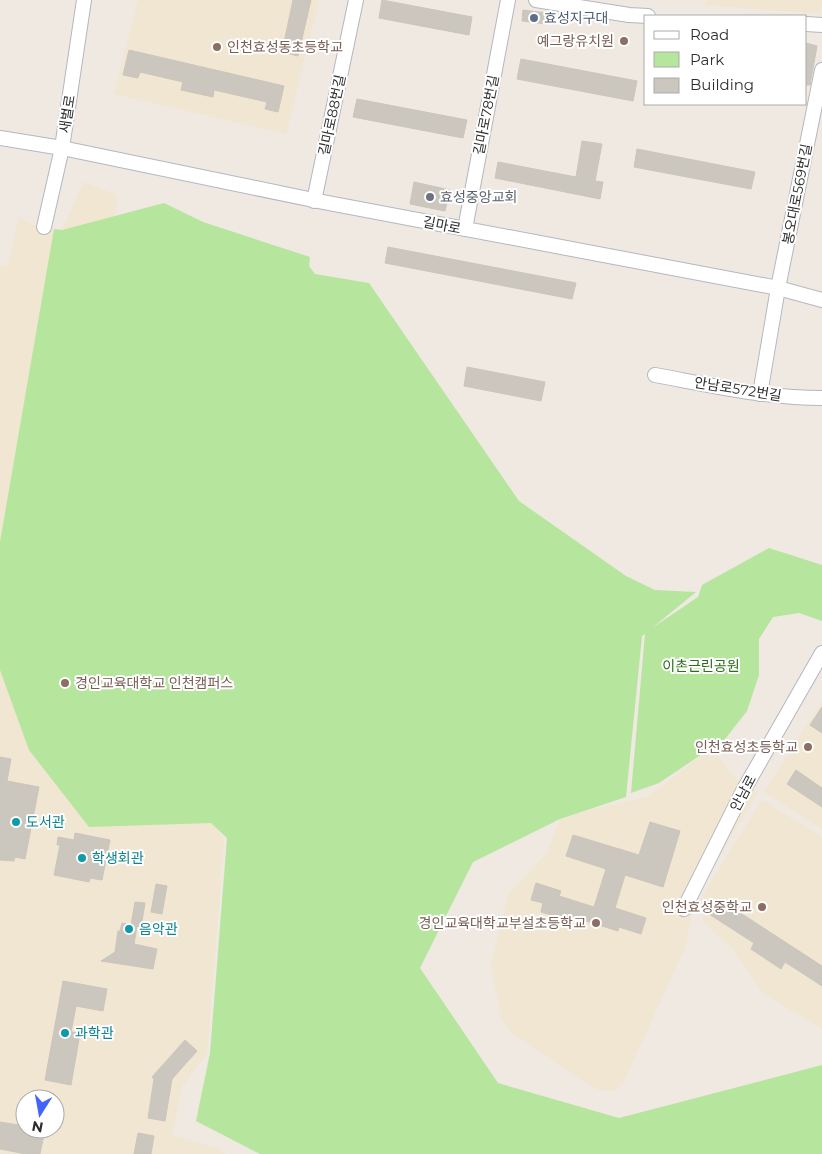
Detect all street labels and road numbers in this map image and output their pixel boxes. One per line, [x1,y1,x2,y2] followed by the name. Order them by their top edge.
[315,73,349,157] street label: 길마로88번길
[469,73,503,157] street label: 길마로78번길
[55,93,79,134] street label: 새벌로
[778,142,816,246] street label: 봉오대로569번길
[421,212,463,238] street label: 길마로
[693,373,783,405] street label: 안남로572번길
[726,772,760,814] street label: 안남로

